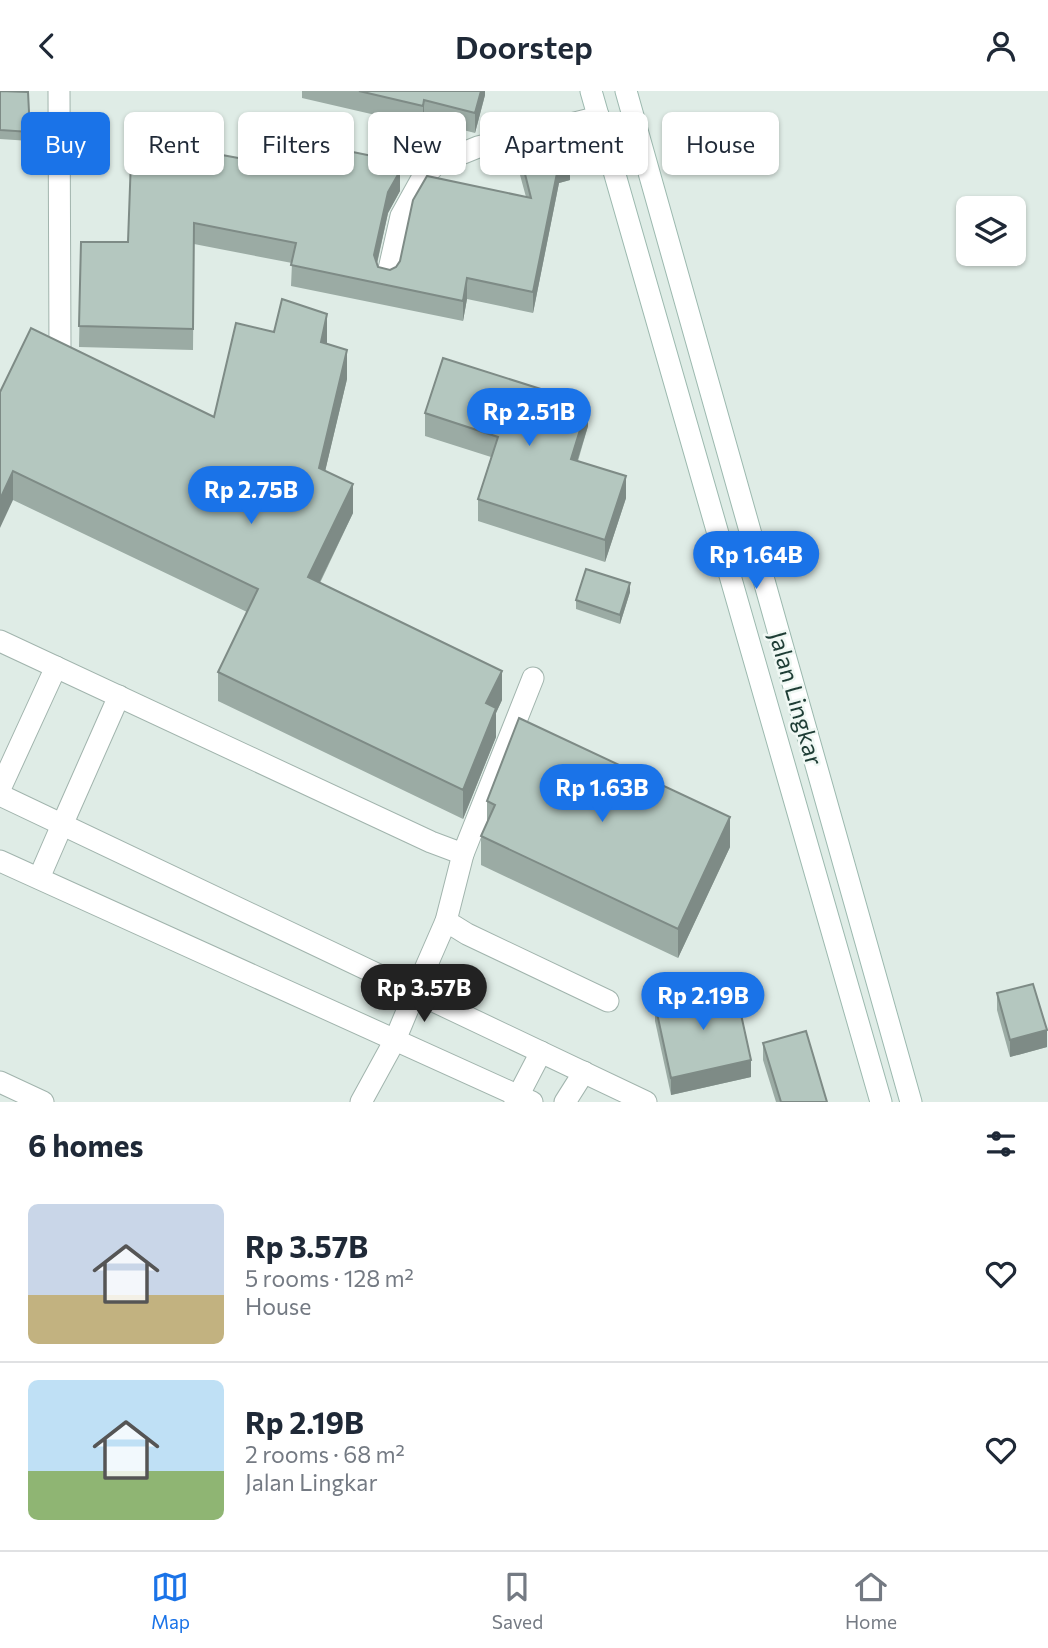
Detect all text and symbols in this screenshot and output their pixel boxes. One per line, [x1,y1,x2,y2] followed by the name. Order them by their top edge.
[455,26,593,66] text: Doorstep
[28,27,66,65] icon: back
[982,27,1020,65] icon: person
[21,112,110,175] chip: Buy
[124,112,224,175] chip: Rent
[238,112,354,175] chip: Filters
[368,112,466,175] chip: New
[480,112,648,175] chip: Apartment
[662,112,779,175] chip: House
[956,196,1026,266] map controls
[956,196,1026,266] button: layers
[457,389,601,448] pin: Rp 2.51B
[483,397,575,425] text: Rp 2.51B
[179,467,323,526] pin: Rp 2.75B
[204,475,298,503] text: Rp 2.75B
[684,531,828,591] pin: Rp 1.64B
[709,540,803,568] text: Rp 1.64B
[764,628,830,769] street label: Jalan Lingkar
[530,765,674,824] pin: Rp 1.63B
[556,773,648,801] text: Rp 1.63B
[352,965,496,1024] pin: Rp 3.57B
[631,972,775,1032] pin: Rp 2.19B
[377,973,471,1001] text: Rp 3.57B
[657,981,749,1009] text: Rp 2.19B
[982,1125,1020,1163] icon: filters
[28,1126,143,1163] text: 6 homes
[245,1227,368,1264] text: Rp 3.57B
[84,1232,168,1316] icon: home
[982,1255,1020,1293] icon: heart
[245,1264,414,1292] text: 5 rooms · 128 m²
[245,1292,311,1320] text: House
[245,1403,364,1440] text: Rp 2.19B
[84,1408,168,1492] icon: home
[982,1431,1020,1469] icon: heart
[245,1440,405,1468] text: 2 rooms · 68 m²
[245,1468,378,1496] text: Jalan Lingkar
[151,1568,190,1633] tab: Map
[492,1568,543,1633] tab: Saved
[845,1568,897,1633] tab: Home

